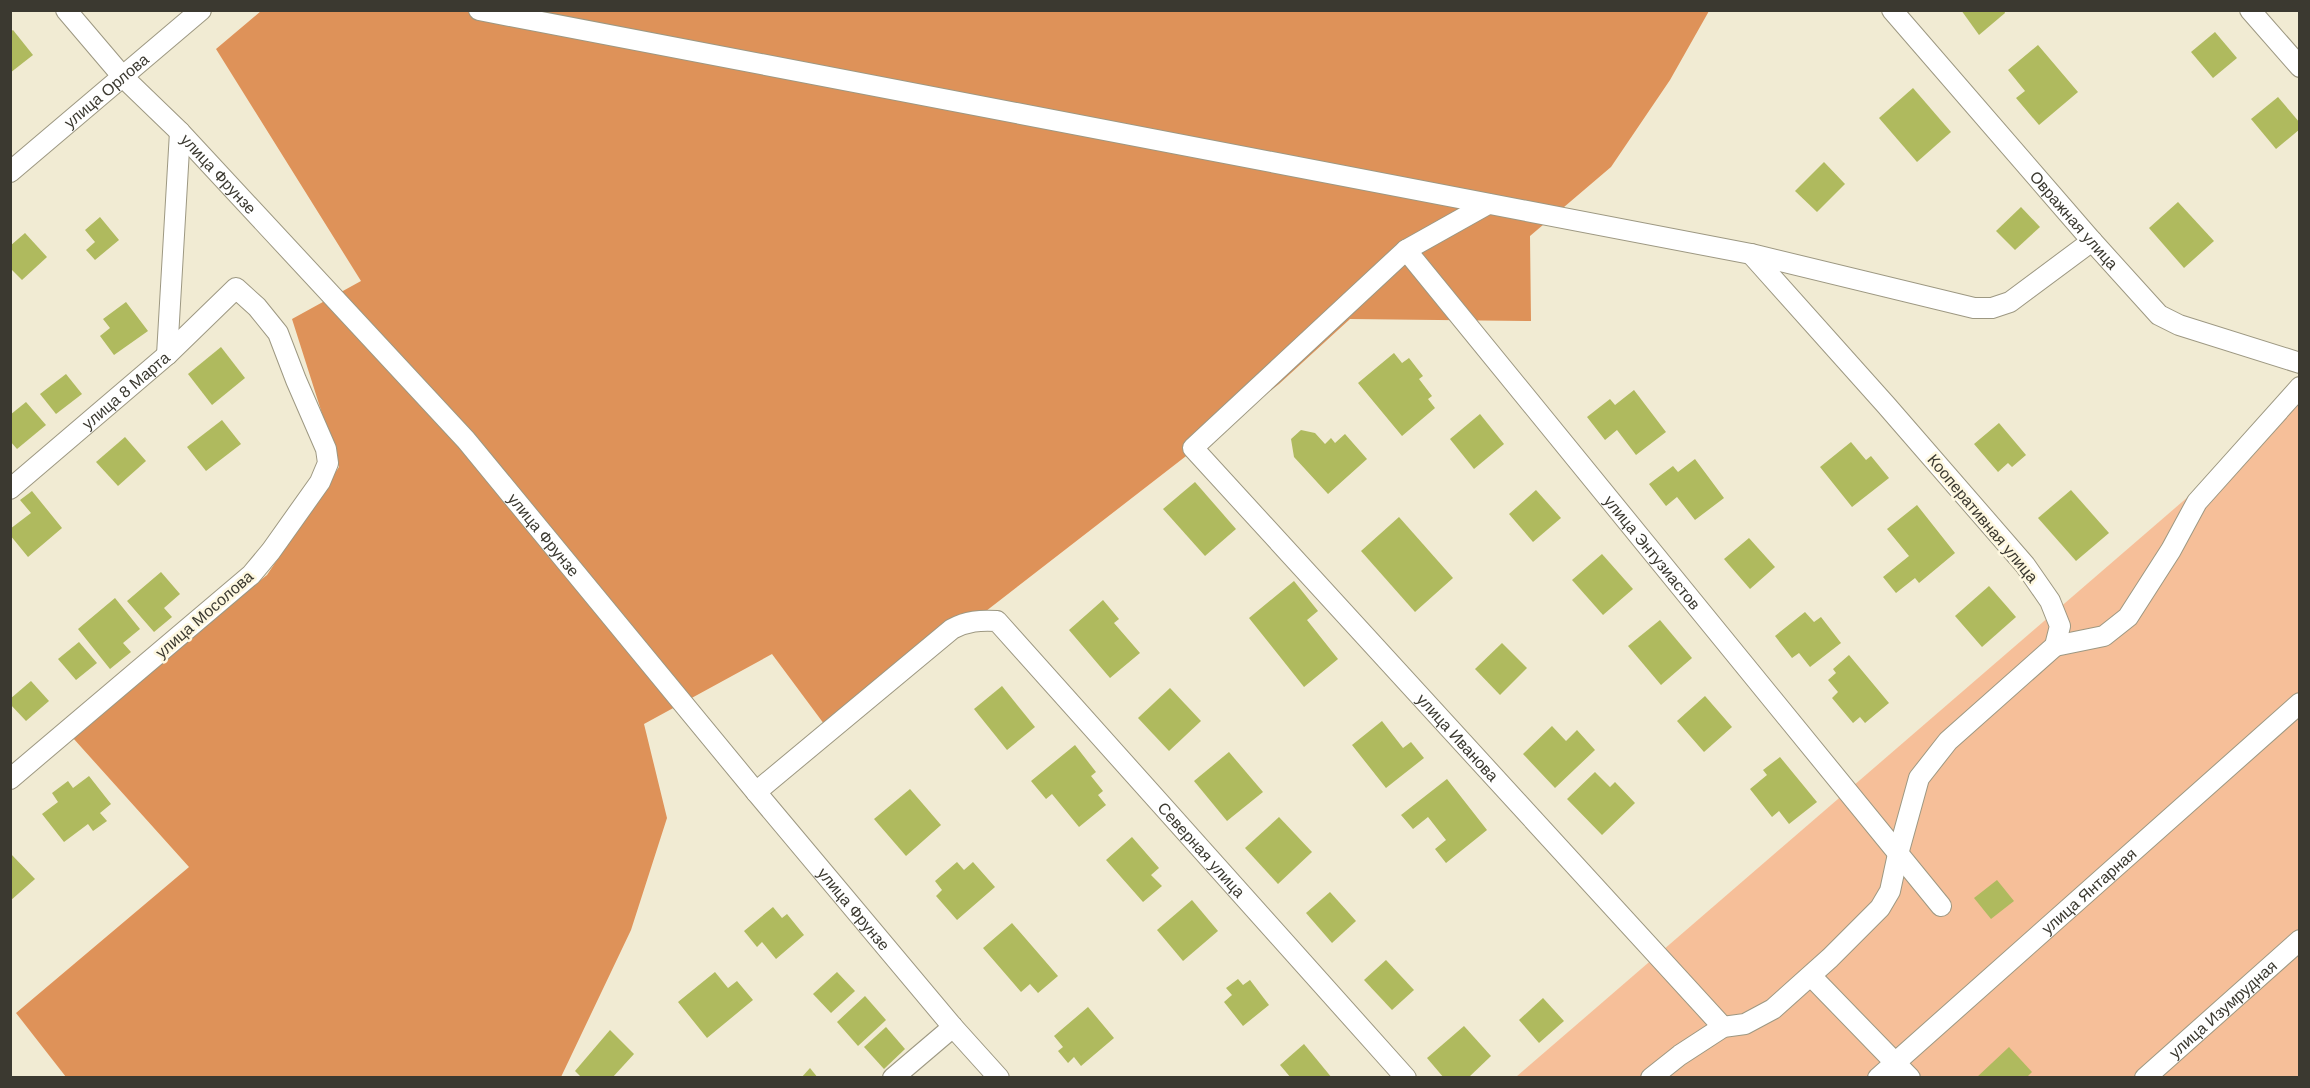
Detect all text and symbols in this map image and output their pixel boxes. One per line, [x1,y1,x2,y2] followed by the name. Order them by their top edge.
[61,50,152,131] street label: улица Орлова
[177,131,259,217] street label: улица Фрунзе
[2026,168,2121,273] street label: Овражная улица
[79,349,173,433] street label: улица 8 Марта
[1924,451,2041,586] street label: Кооперативная улица
[504,490,583,580] street label: улица Фрунзе
[1601,492,1704,613] street label: улица Энтузиастов
[152,567,256,661] street label: улица Мосолова
[1413,690,1502,785] street label: улица Иванова
[1154,799,1248,901] street label: Северная улица
[2039,845,2140,937] street label: улица Янтарная
[814,864,893,954] street label: улица Фрунзе
[2166,957,2280,1061] street label: улица Изумрудная

